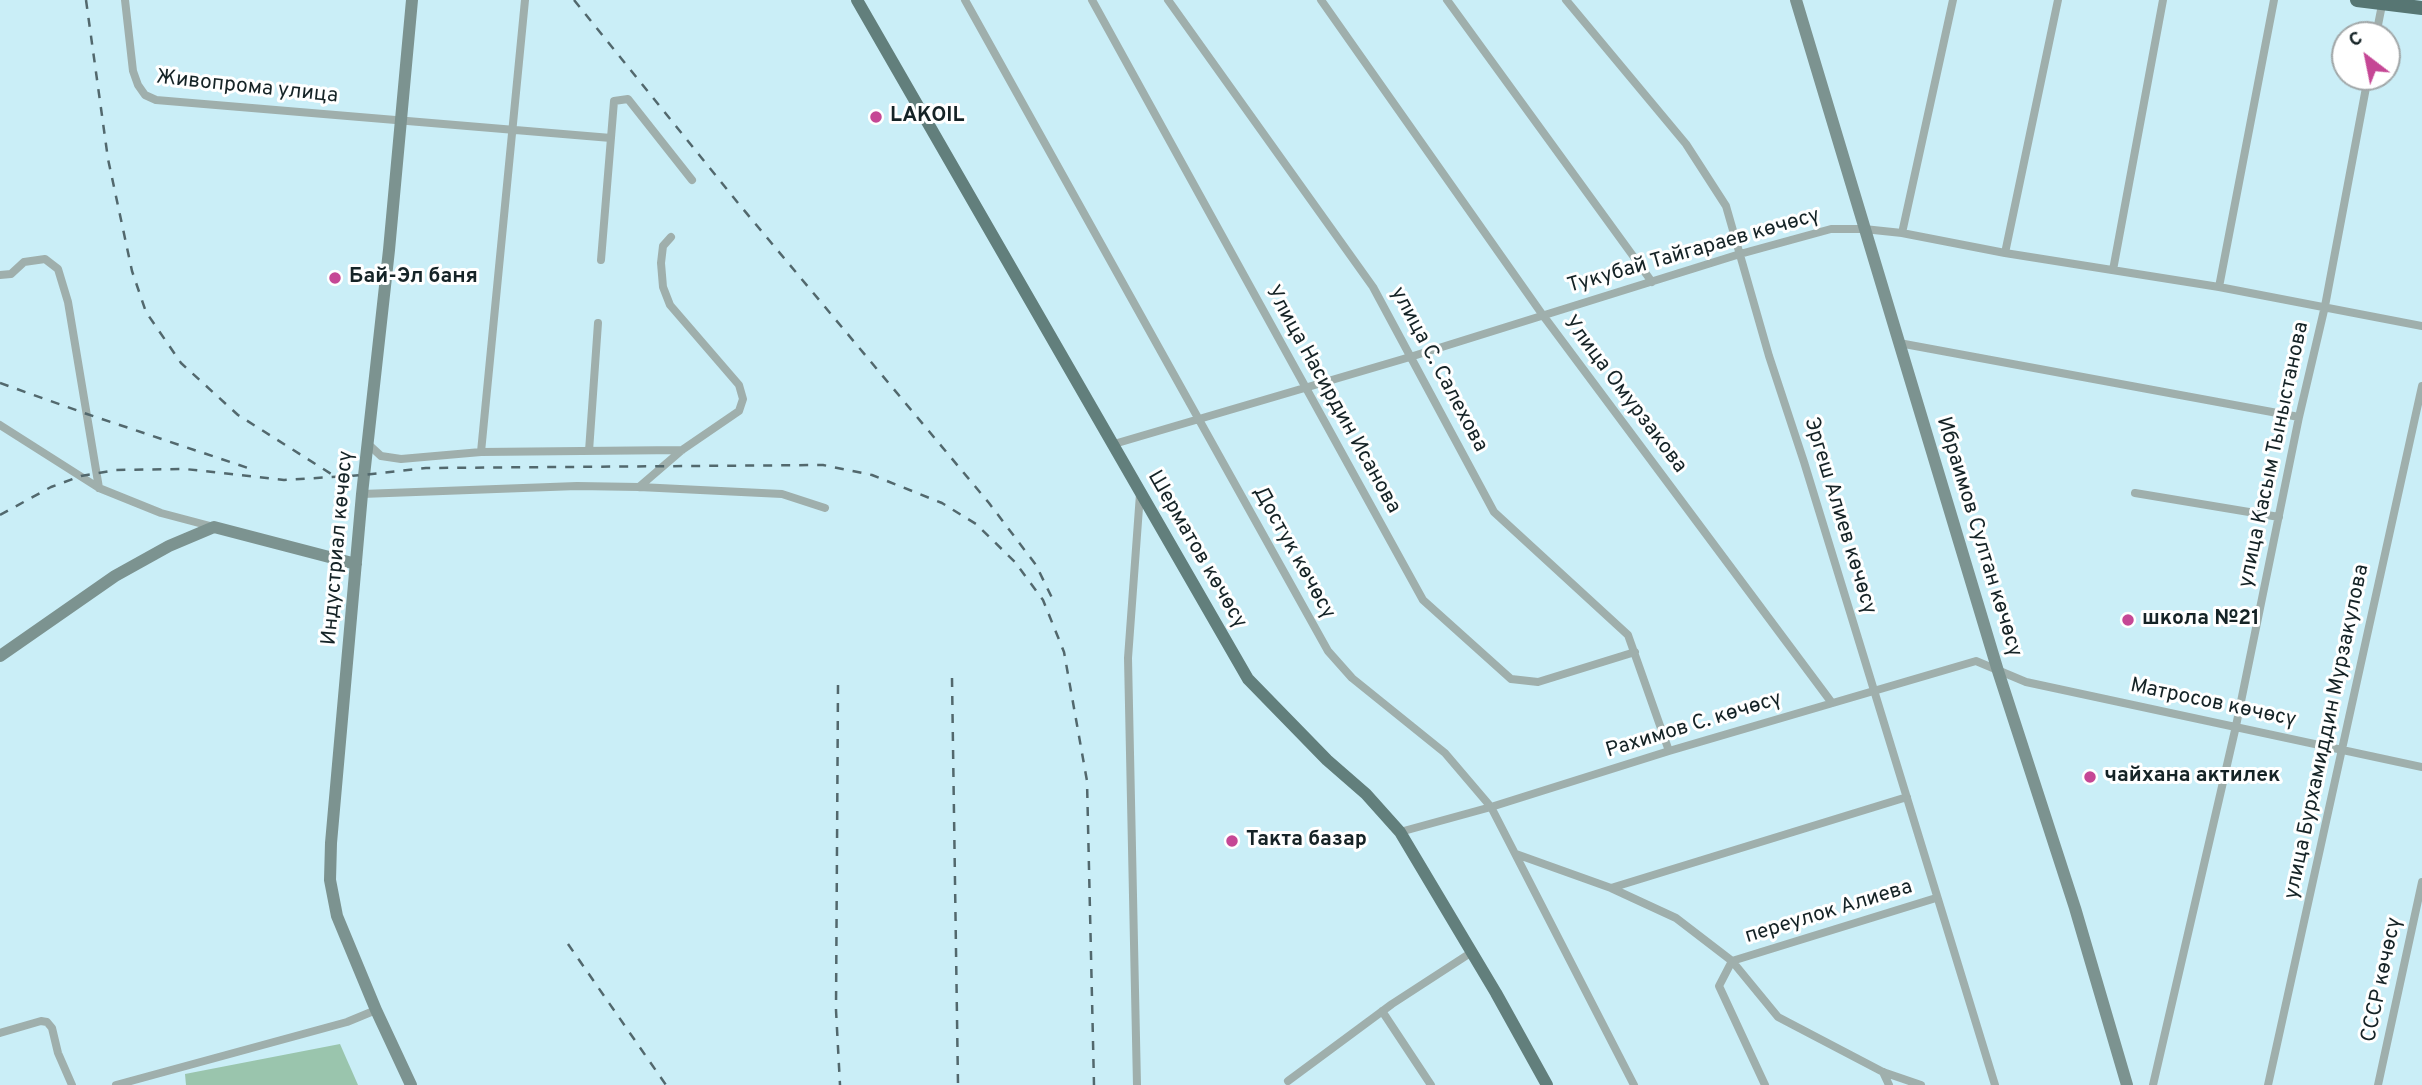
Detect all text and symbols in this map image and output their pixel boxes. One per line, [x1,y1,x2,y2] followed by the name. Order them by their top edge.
[2331,21,2401,91] north arrow
[2344,26,2367,53] text: С
[155,66,339,110] street label: Живопрома улица
[890,104,964,130] place label: LAKOIL
[868,109,884,125] marker: LAKOIL
[1565,204,1823,300] street label: Тукубай Тайгараев көчөсү
[349,265,478,291] place label: Бай-Эл баня
[327,270,343,286] marker: Бай-Эл баня
[1259,282,1405,518] street label: Улица Насирдин Исанова
[1384,283,1492,457] street label: улица С. Салехова
[1557,311,1691,479] street label: Улица Омурзакова
[2234,320,2316,590] street label: улица Касым Тыныстанова
[1929,414,2027,660] street label: Ибраимов Султан көчөсү
[1797,415,1881,617] street label: Эргеш Алиев көчөсү
[318,450,360,646] street label: Индустриал көчөсү
[1141,467,1251,633] street label: Шерматов көчөсү
[1246,482,1340,624] street label: Достук көчөсү
[2280,562,2376,902] street label: улица Бурхамиддин Мурзакулова
[2142,607,2260,633] place label: школа №21
[2120,612,2136,628] marker: школа №21
[2128,674,2298,734] street label: Матросов көчөсү
[1603,687,1785,765] street label: Рахимов С. көчөсү
[2104,764,2280,790] place label: чайхана актилек
[2082,769,2098,785] marker: чайхана актилек
[1246,828,1367,854] place label: Такта базар
[1224,833,1240,849] marker: Такта базар
[1742,876,1916,950] street label: переулок Алиева
[2357,915,2409,1045] street label: СССР көчөсү

